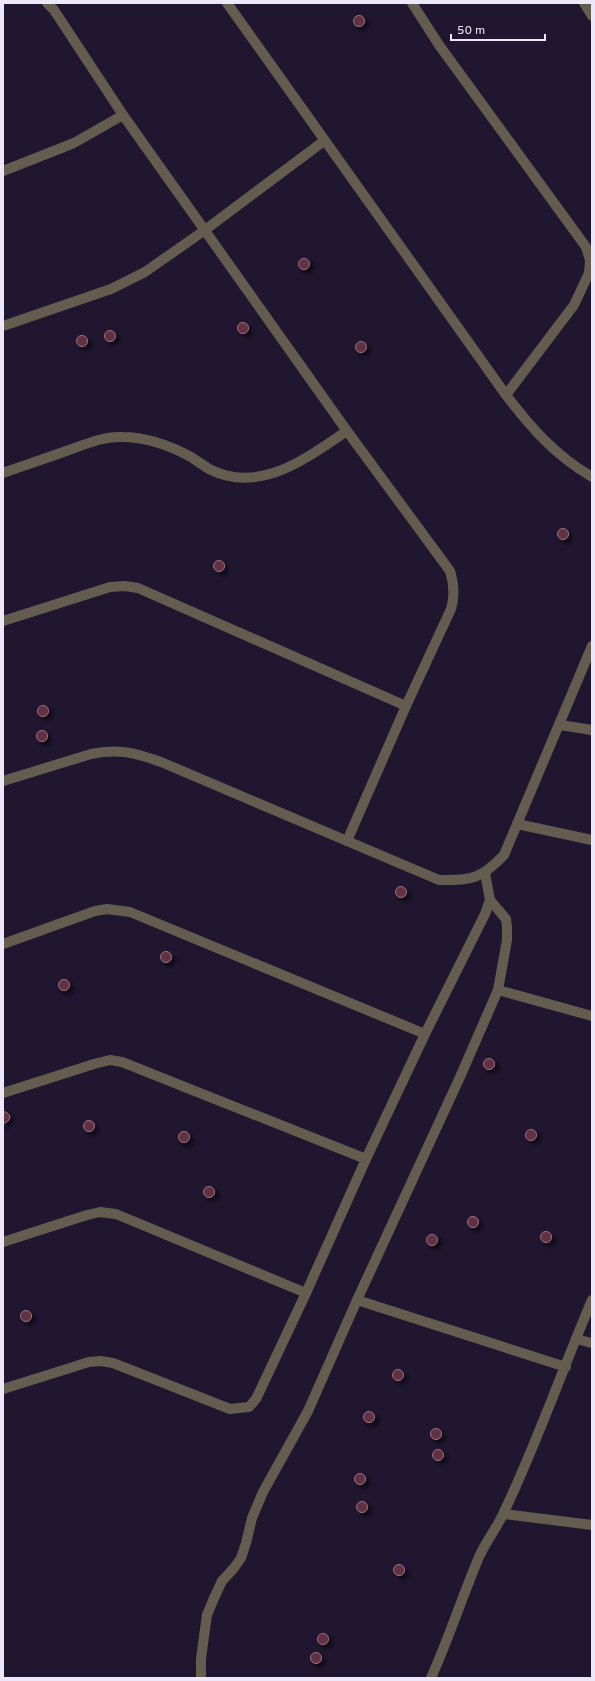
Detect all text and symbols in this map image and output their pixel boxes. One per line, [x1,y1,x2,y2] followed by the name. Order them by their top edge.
[451,16,545,42] scale bar
[457,23,485,39] text: 50 m

